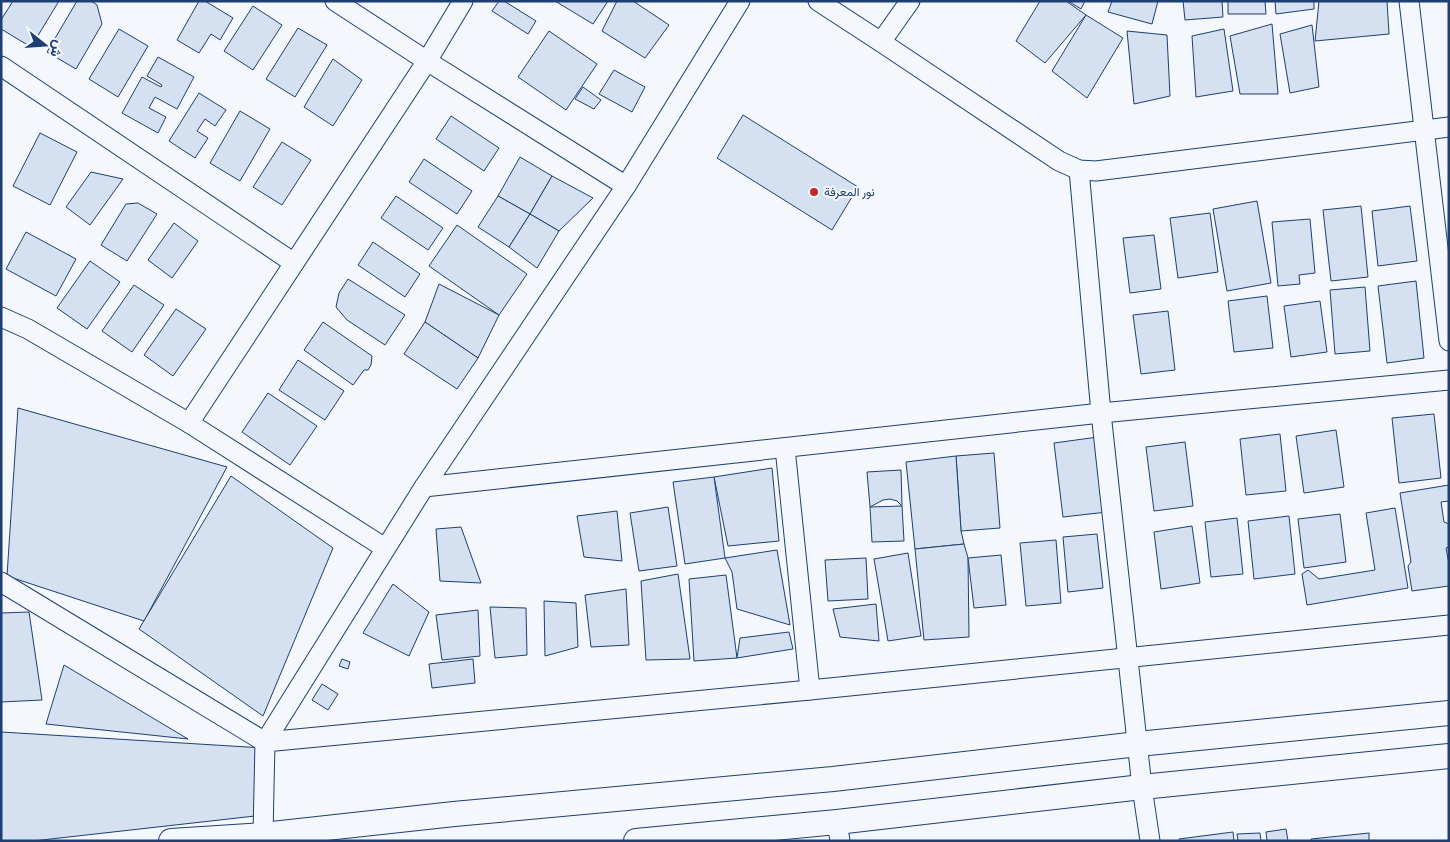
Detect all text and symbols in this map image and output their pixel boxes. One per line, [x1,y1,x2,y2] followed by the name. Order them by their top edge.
[20,20,70,70] north arrow
[46,38,69,60] text: ش
[824,183,875,200] place label: نور المعرفة
[808,186,820,198] marker: نور المعرفة

